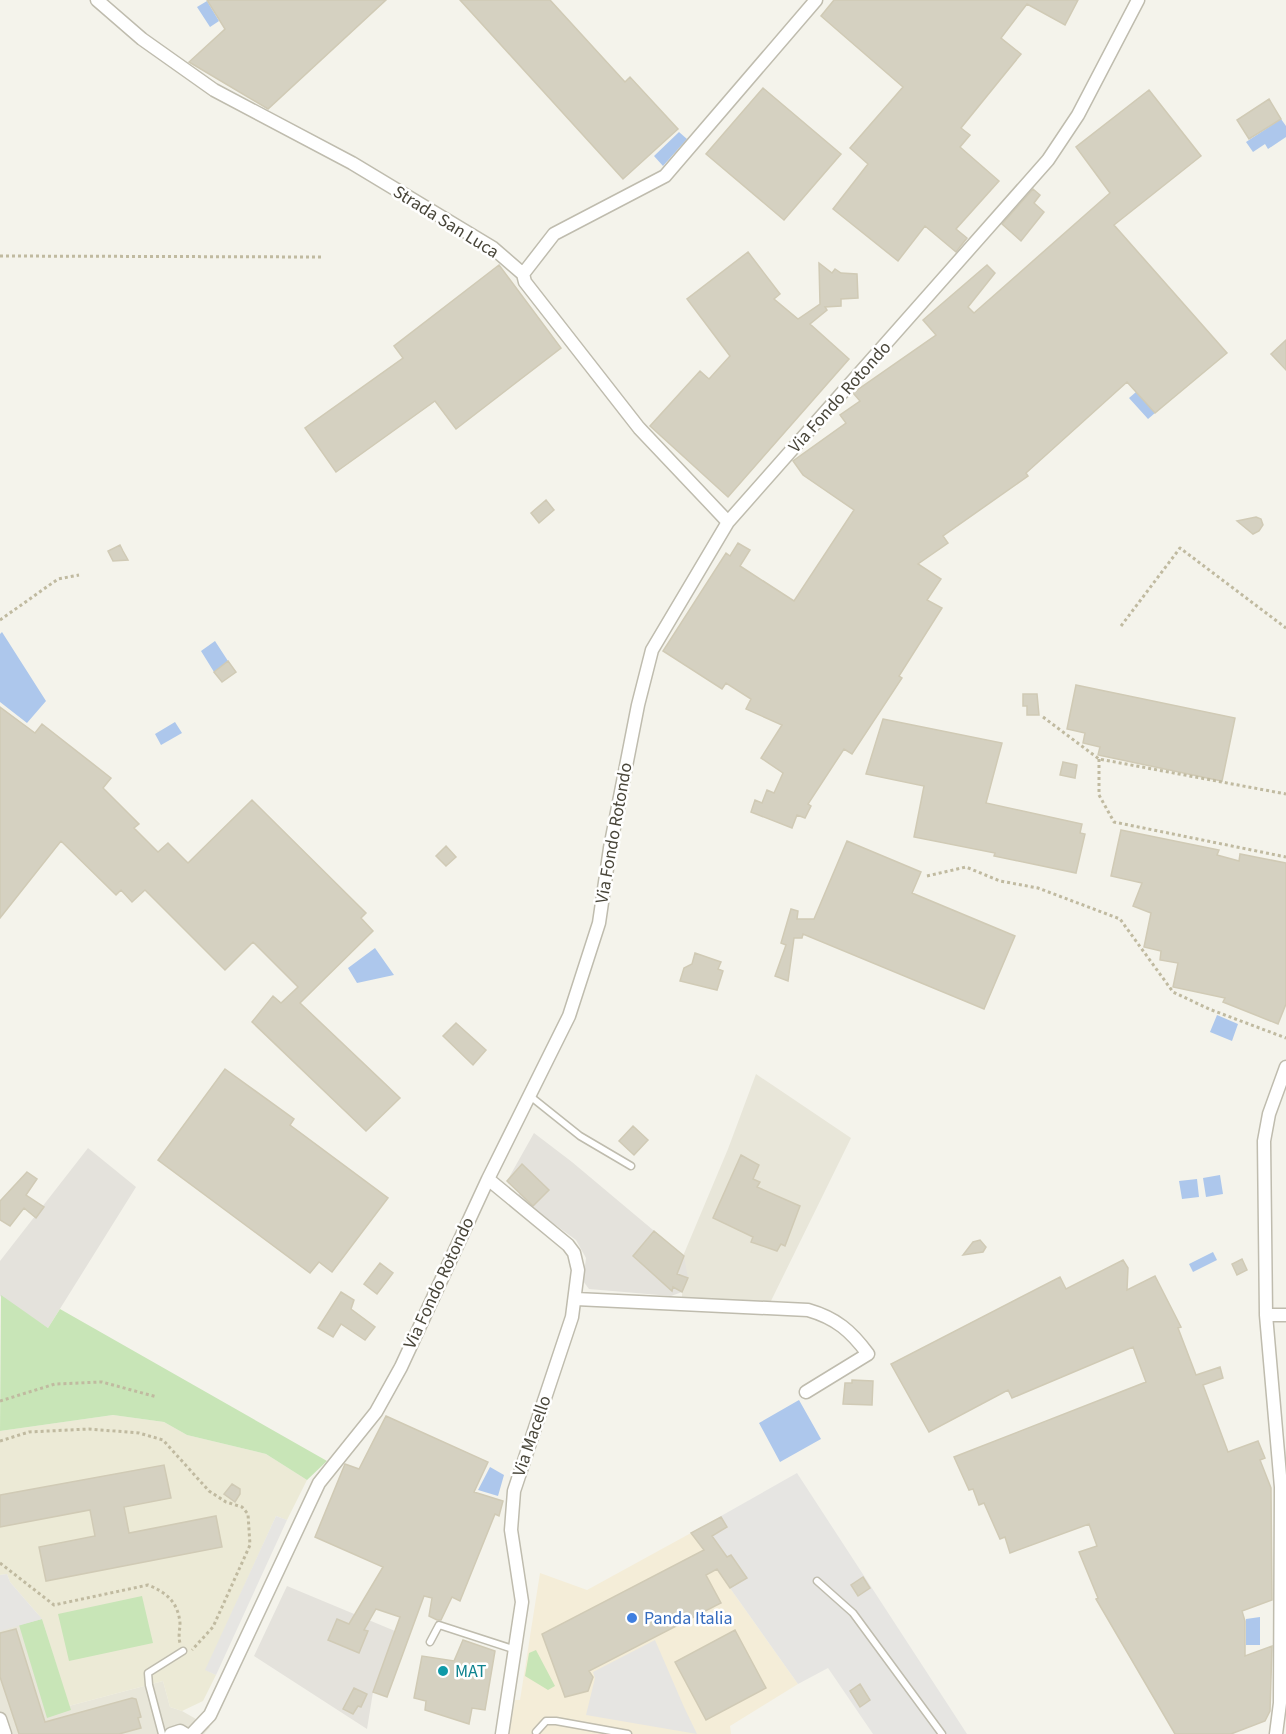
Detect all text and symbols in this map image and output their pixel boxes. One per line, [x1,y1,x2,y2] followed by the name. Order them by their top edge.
[388,179,504,265] street label: Strada San Luca
[783,336,897,458] street label: Via Fondo Rotondo
[589,761,639,905] street label: Via Fondo Rotondo
[398,1213,480,1353] street label: Via Fondo Rotondo
[506,1392,558,1480] street label: Via Macello
[644,1606,733,1631] place label: Panda Italia
[625,1611,639,1625] marker: Panda Italia
[455,1659,487,1684] place label: MAT
[436,1664,450,1678] marker: MAT

